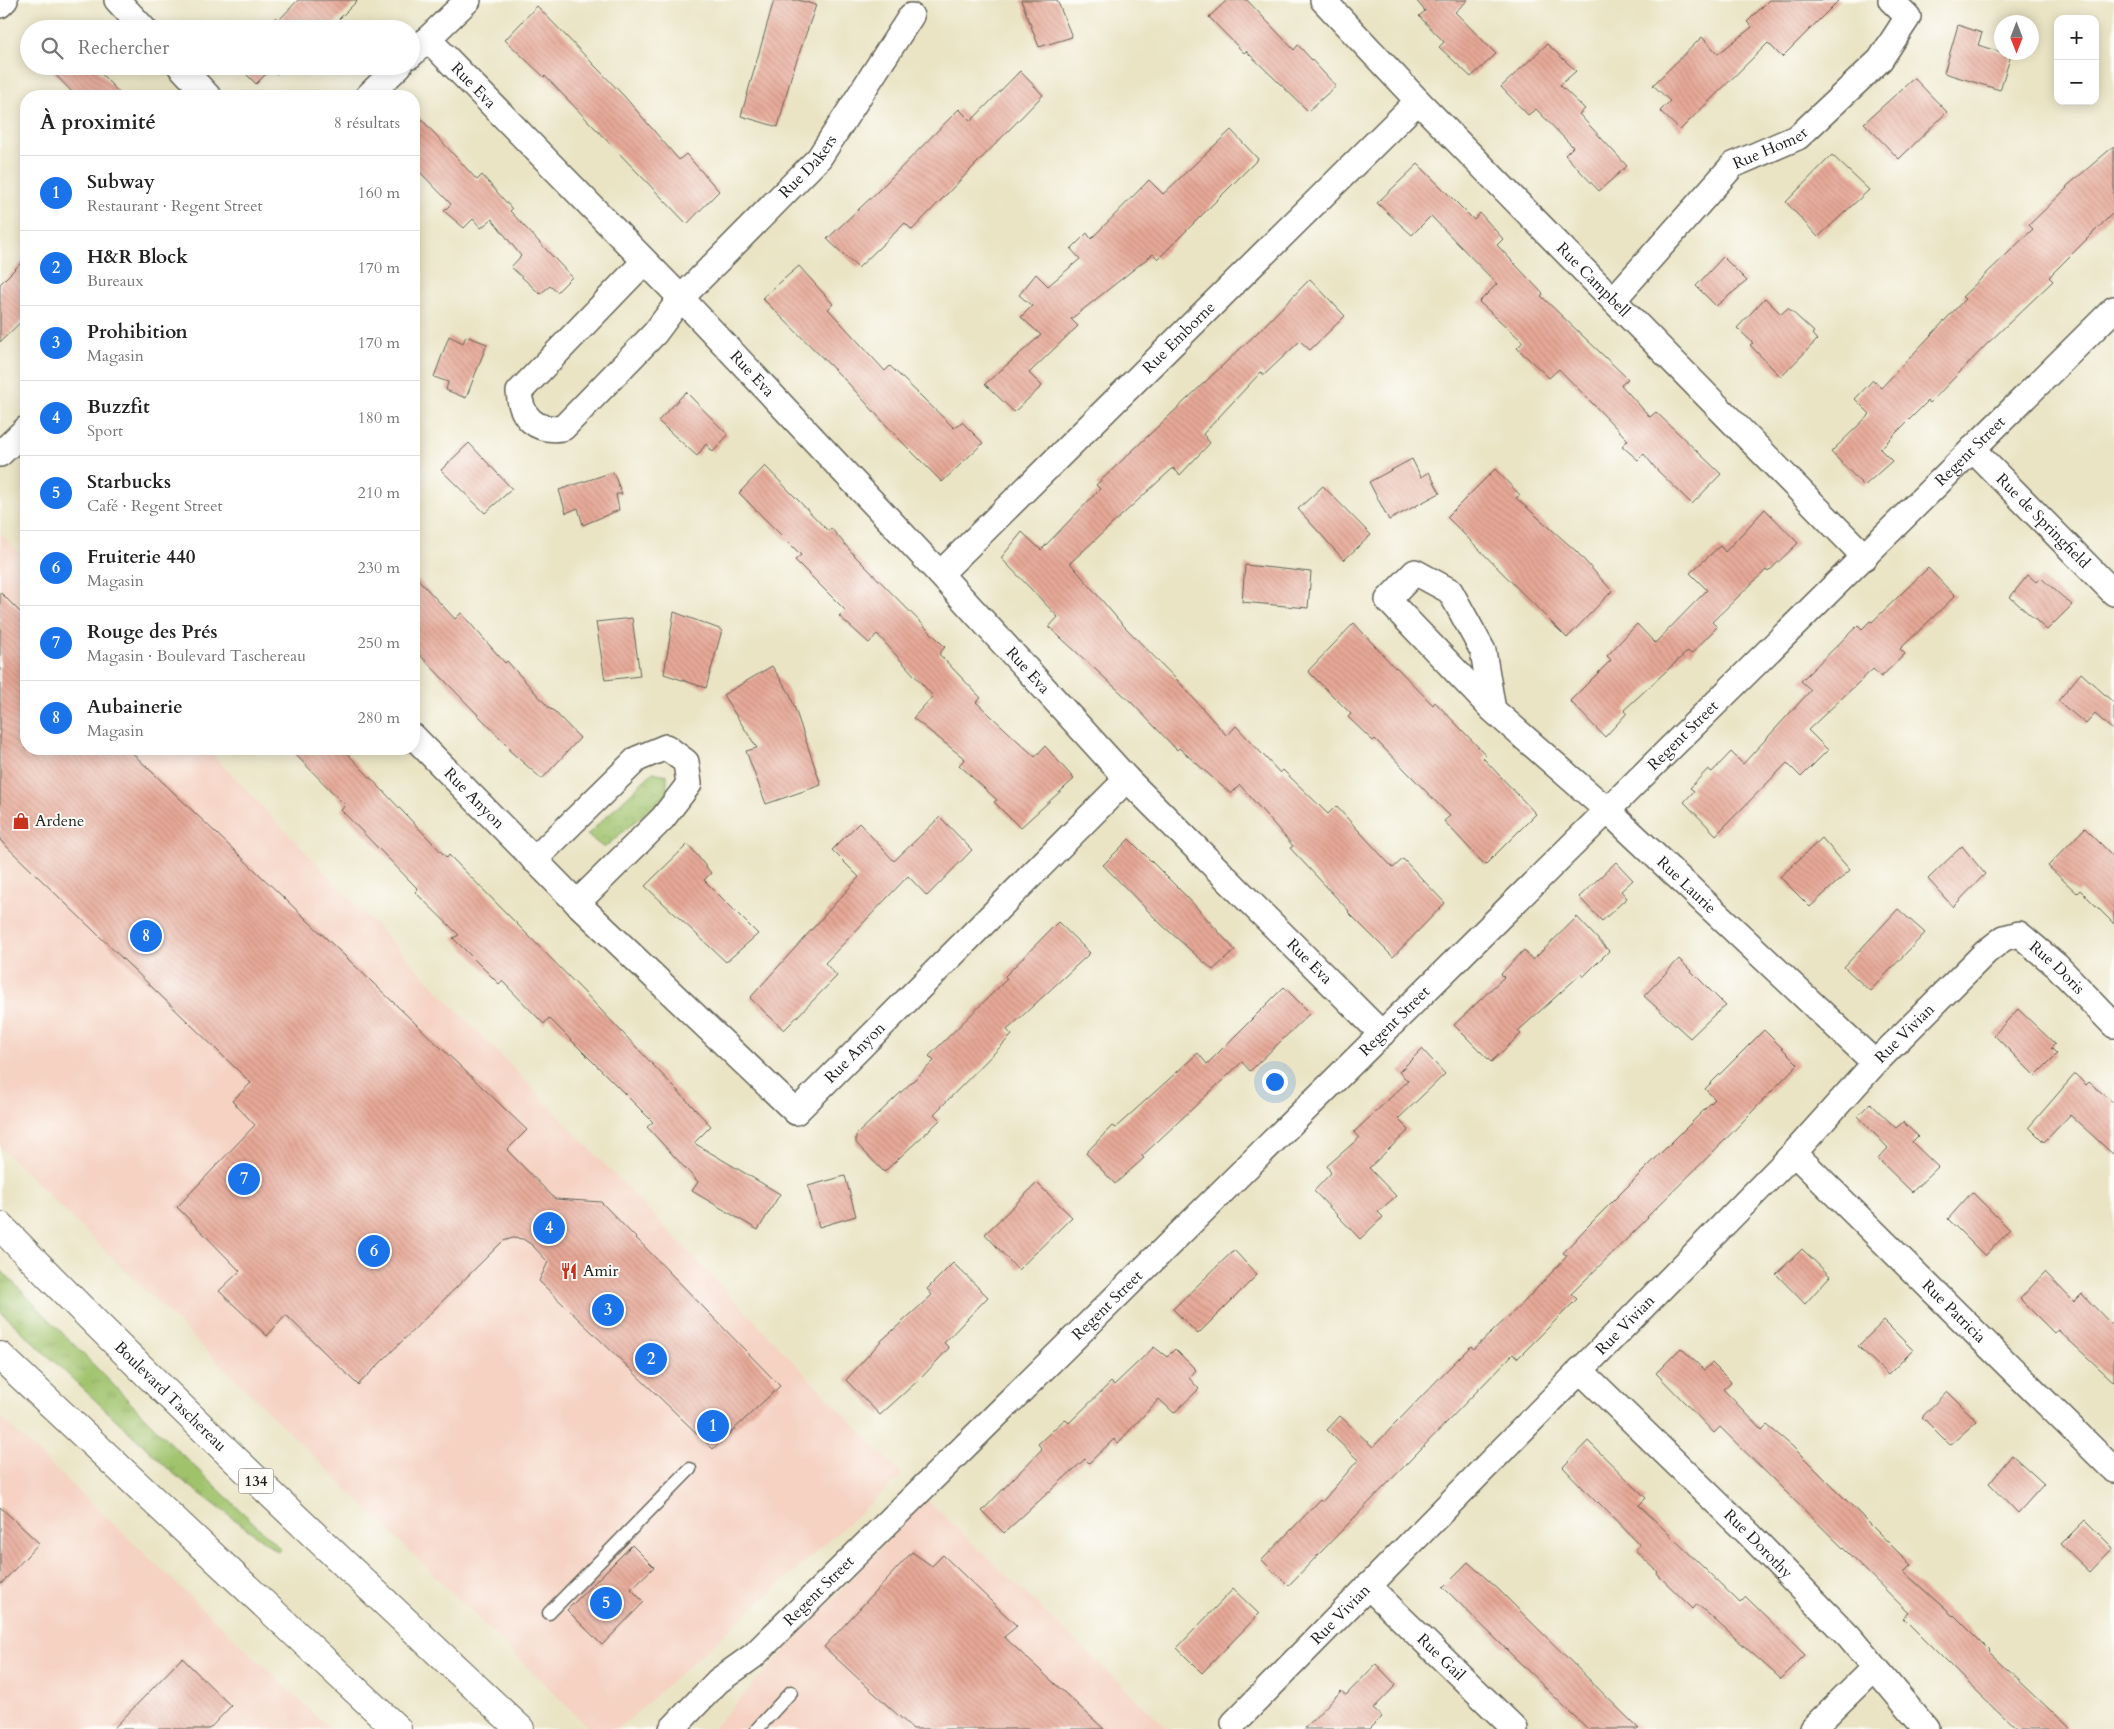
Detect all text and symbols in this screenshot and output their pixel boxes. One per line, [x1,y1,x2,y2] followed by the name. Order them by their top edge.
[1994,15,2039,60] north arrow
[2054,15,2099,105] map controls
[2054,15,2099,60] button: +
[20,20,420,75] search box
[38,34,66,62] icon: search
[78,35,169,61] text: Rechercher
[446,58,501,113] street label: Rue Eva
[2054,60,2099,105] button: −
[40,108,156,137] text: À proximité
[334,112,400,134] text: 8 résultats
[1729,122,1813,175] street label: Rue Homer
[774,130,842,203] street label: Rue Dakers
[87,169,155,195] text: Subway
[52,182,60,204] text: 1
[358,182,400,204] text: 160 m
[87,195,263,217] text: Restaurant · Regent Street
[1552,238,1635,322] street label: Rue Campbell
[87,244,188,270] text: H&R Block
[52,257,60,279] text: 2
[358,257,400,279] text: 170 m
[87,270,143,292] text: Bureaux
[1138,297,1220,379] street label: Rue Emborne
[87,319,188,345] text: Prohibition
[52,332,60,354] text: 3
[358,332,400,354] text: 170 m
[87,345,144,367] text: Magasin
[725,346,779,402] street label: Rue Eva
[87,394,150,420] text: Buzzfit
[52,407,60,429] text: 4
[358,407,400,429] text: 180 m
[1930,411,2010,491] street label: Regent Street
[87,420,123,442] text: Sport
[87,469,171,495] text: Starbucks
[1991,469,2095,574] street label: Rue de Springfield
[52,482,60,504] text: 5
[358,482,400,504] text: 210 m
[87,495,222,517] text: Café · Regent Street
[87,544,195,570] text: Fruiterie 440
[52,557,60,579] text: 6
[358,557,400,579] text: 230 m
[87,570,144,592] text: Magasin
[87,619,218,645] text: Rouge des Prés
[52,632,60,654] text: 7
[358,632,400,654] text: 250 m
[1001,642,1055,699] street label: Rue Eva
[87,645,306,667] text: Magasin · Boulevard Taschereau
[87,694,183,720] text: Aubainerie
[1643,696,1723,776] street label: Regent Street
[52,707,60,729] text: 8
[358,707,400,729] text: 280 m
[87,720,144,742] text: Magasin
[439,763,509,834] street label: Rue Anyon
[35,810,84,832] place label: Ardene
[11,811,31,831] shop icon: Ardene
[1652,851,1721,919] street label: Rue Laurie
[130,917,162,955] pin: 8
[1282,934,1337,989] street label: Rue Eva
[2024,936,2089,999] street label: Rue Doris
[1354,981,1435,1061] street label: Regent Street
[1870,999,1939,1068] street label: Rue Vivian
[820,1017,890,1088] street label: Rue Anyon
[1262,1069,1288,1095] your location
[228,1160,260,1198] pin: 7
[533,1209,565,1247] pin: 4
[358,1232,390,1270] pin: 6
[583,1260,618,1282] place label: Amir
[559,1261,579,1281] restaurant icon: Amir
[1067,1265,1148,1345] street label: Regent Street
[1917,1275,1991,1348] street label: Rue Patricia
[1590,1290,1660,1360] street label: Rue Vivian
[592,1291,624,1329] pin: 3
[109,1336,232,1457] street label: Boulevard Taschereau
[635,1340,667,1378] pin: 2
[697,1407,729,1445] pin: 1
[238,1468,274,1494] road number: 134
[1719,1504,1798,1584] street label: Rue Dorothy
[778,1551,859,1631] street label: Regent Street
[1306,1580,1375,1650] street label: Rue Vivian
[590,1584,622,1622] pin: 5
[1412,1628,1470,1686] street label: Rue Gail

